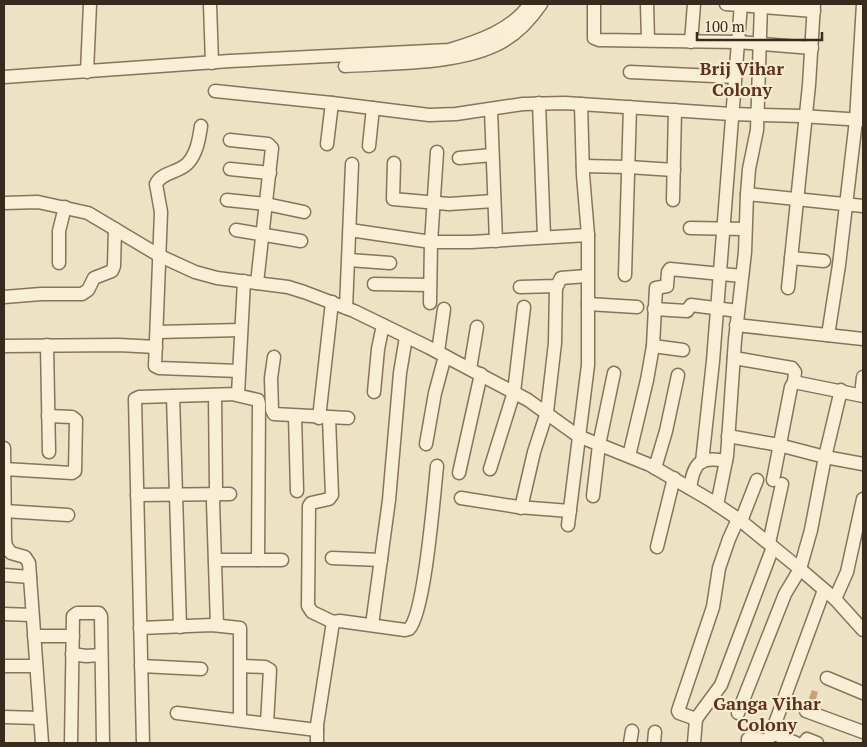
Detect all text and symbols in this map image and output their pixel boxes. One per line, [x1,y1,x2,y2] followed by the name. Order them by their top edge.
[697,10,822,42] scale bar
[704,16,745,36] text: 100 m
[700,56,784,101] district label: Brij Vihar Colony
[713,691,821,736] district label: Ganga Vihar Colony

